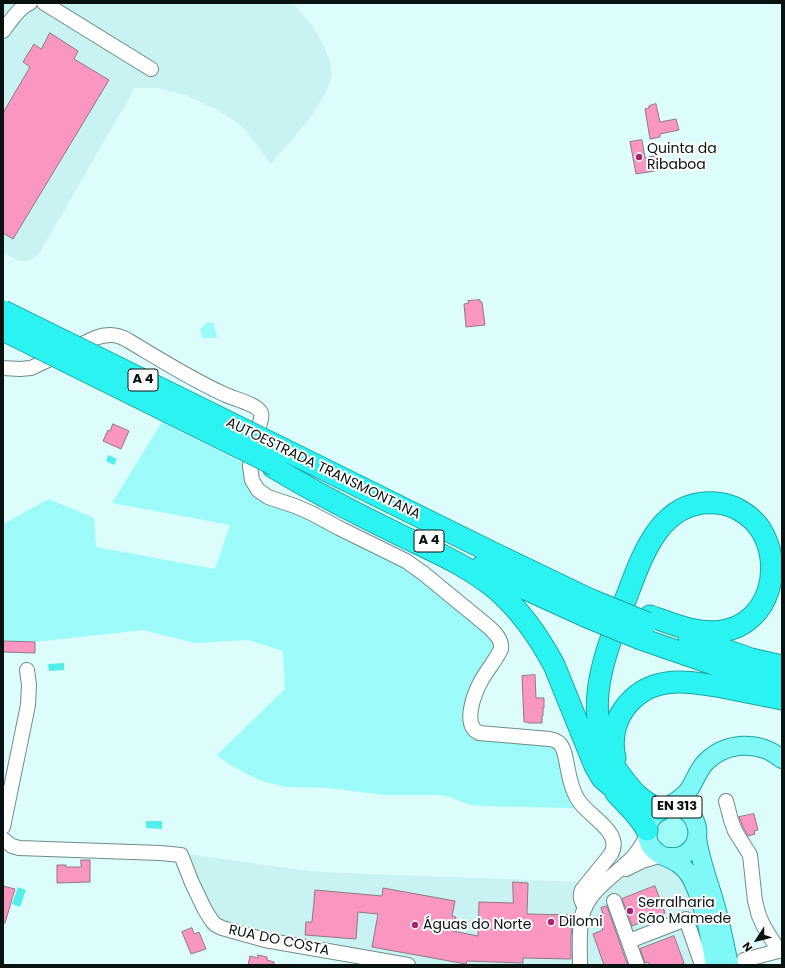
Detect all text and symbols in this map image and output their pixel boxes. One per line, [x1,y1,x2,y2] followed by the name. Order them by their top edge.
[647,141,717,174] place label: Quinta da Ribaboa
[634,152,644,162] marker: Quinta da Ribaboa
[128,369,158,391] road number: A 4
[223,414,423,524] street label: AUTOESTRADA TRANSMONTANA
[414,530,444,552] road number: A 4
[652,796,702,818] road number: EN 313
[638,895,731,928] place label: Serralharia São Mamede
[625,906,635,916] marker: Serralharia São Mamede
[559,914,603,930] place label: Dilomi
[423,917,531,933] place label: Águas do Norte
[546,917,556,927] marker: Dilomi
[410,920,420,930] marker: Águas do Norte
[737,920,777,960] north arrow
[227,922,331,960] street label: RUA DO COSTA
[738,939,756,955] text: N

